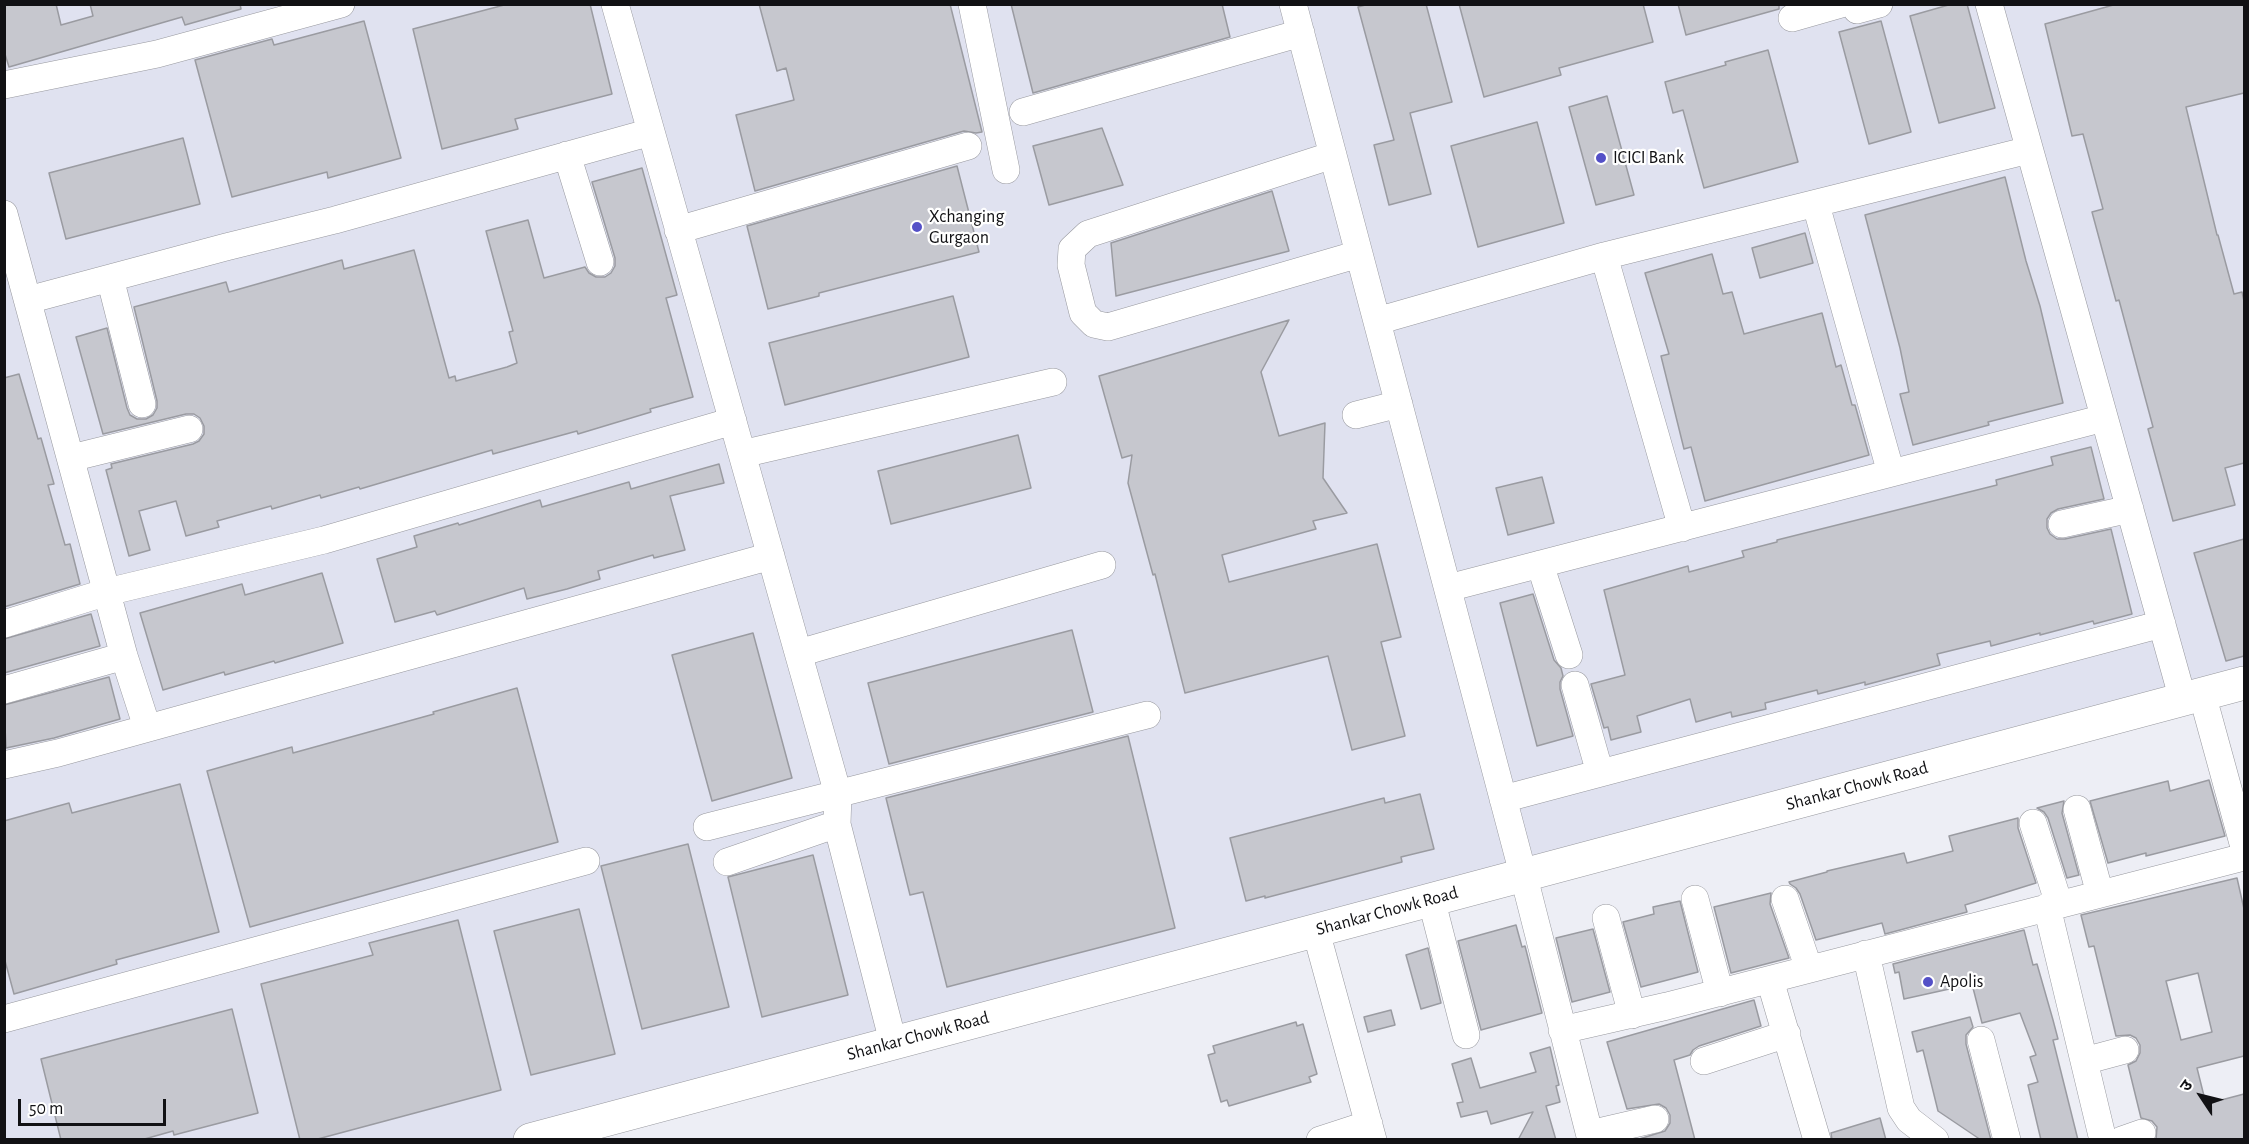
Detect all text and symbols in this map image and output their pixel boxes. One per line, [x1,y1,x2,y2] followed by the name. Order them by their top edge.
[1613,147,1684,169] place label: ICICI Bank
[1594,151,1608,165] marker: ICICI Bank
[929,206,1004,248] place label: Xchanging Gurgaon
[910,220,924,234] marker: Xchanging Gurgaon
[1784,757,1930,815] street label: Shankar Chowk Road
[1314,882,1460,940] street label: Shankar Chowk Road
[1940,971,1984,993] place label: Apolis
[1921,975,1935,989] marker: Apolis
[845,1007,991,1065] street label: Shankar Chowk Road
[2171,1066,2231,1126] north arrow
[2177,1077,2195,1094] text: उ
[21,1087,170,1125] scale bar
[29,1100,63,1118] text: 50 m

